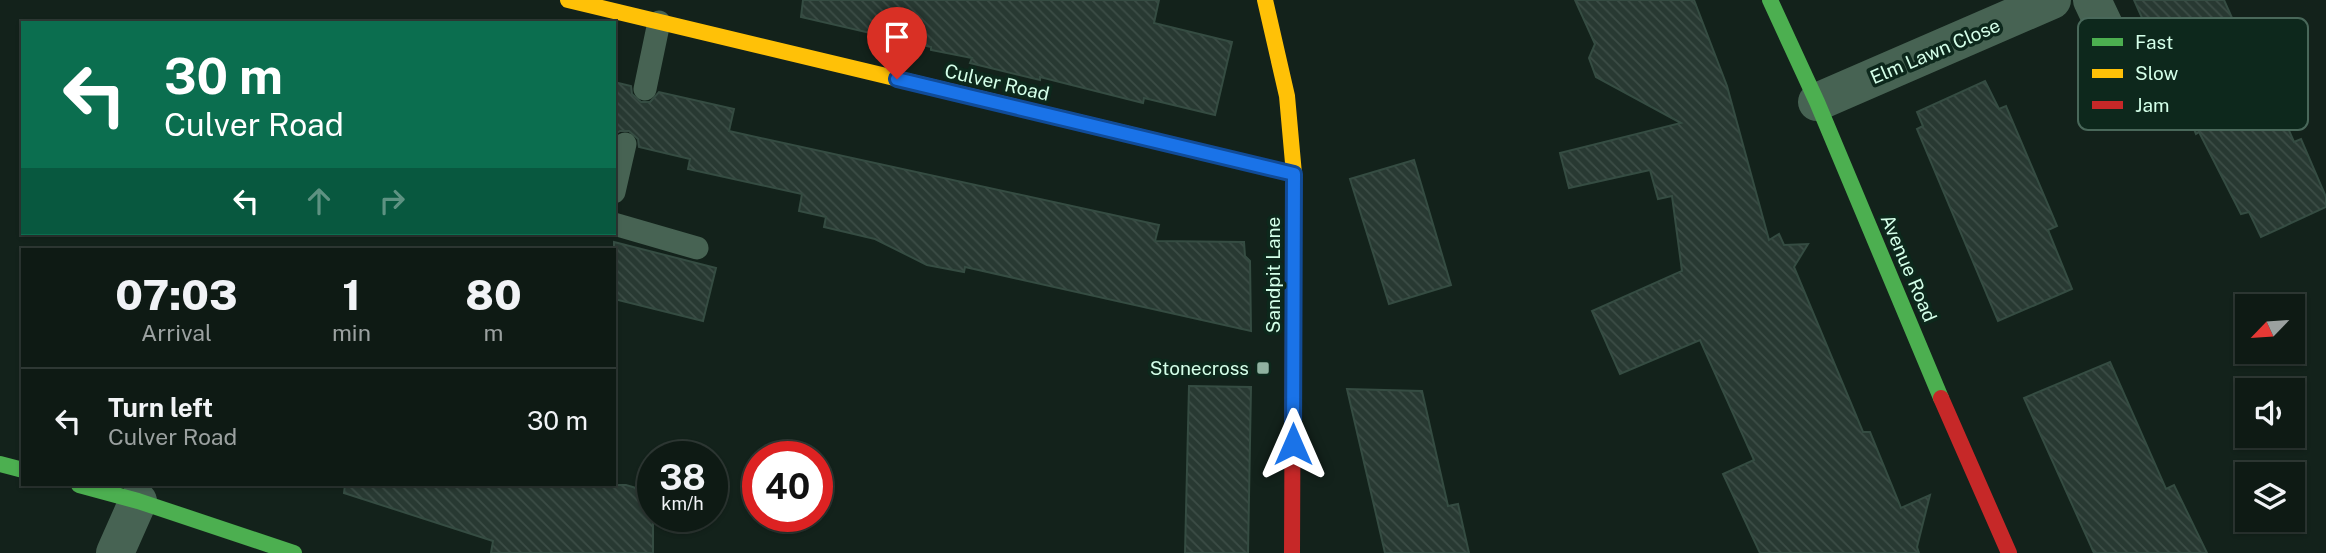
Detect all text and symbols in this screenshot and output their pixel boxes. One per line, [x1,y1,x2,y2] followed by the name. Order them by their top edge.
[867,7,927,79] pin
[1867,14,2003,88] street label: Elm Lawn Close
[878,18,916,56] icon: arrive
[2078,18,2308,130] legend
[2135,31,2173,53] text: Fast
[164,47,283,105] text: 30 m
[49,49,140,140] icon: left
[942,59,1052,105] street label: Culver Road
[2135,62,2179,84] text: Slow
[2135,94,2169,116] text: Jam
[164,106,344,143] text: Culver Road
[227,182,265,220] icon: left
[300,182,338,220] icon: ahead
[373,182,411,220] icon: right
[1876,211,1942,325] street label: Avenue Road
[1262,217,1284,333] street label: Sandpit Lane
[115,270,238,319] text: 07:03
[342,270,361,319] text: 1
[465,270,522,319] text: 80
[2235,294,2305,364] north arrow
[2235,294,2305,532] map controls
[141,319,212,346] text: Arrival
[332,319,371,346] text: min
[484,319,503,346] text: m
[1150,357,1249,379] place label: Stonecross
[1255,360,1271,376] marker: Stonecross
[2235,378,2305,448] button: sound
[108,392,213,423] text: Turn left
[49,402,87,440] icon: left
[527,405,588,436] text: 30 m
[1256,407,1330,481] position arrow
[108,423,237,450] text: Culver Road
[742,441,833,532] speed limit sign: 40
[659,457,706,498] text: 38
[2235,462,2305,532] button: layers
[661,493,704,514] text: km/h

